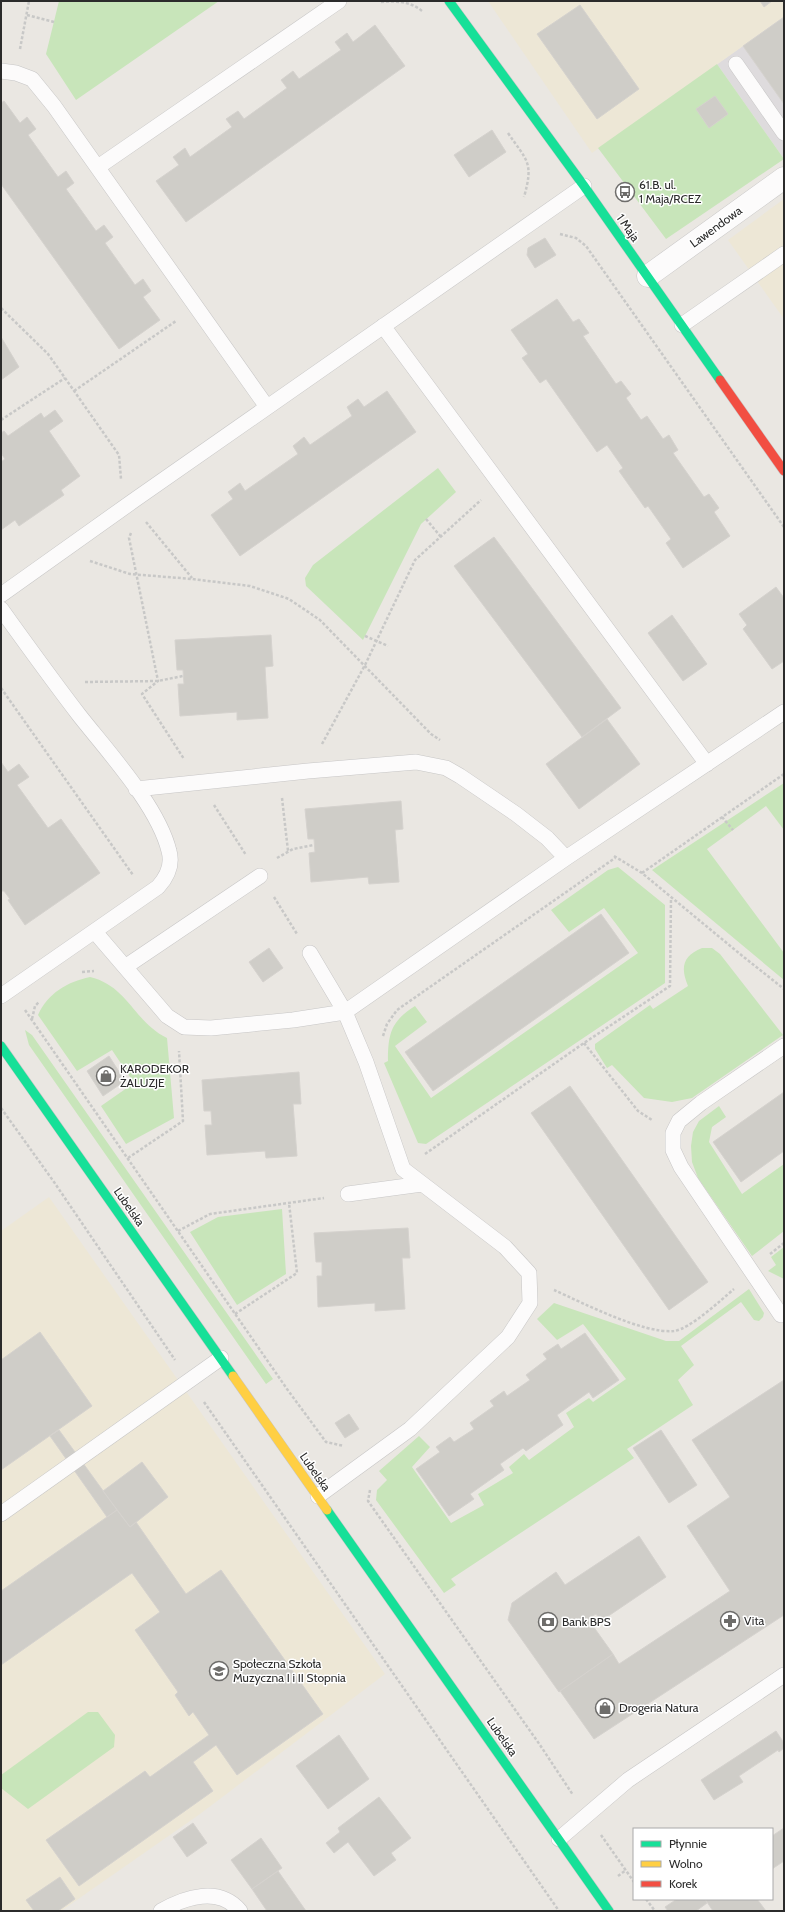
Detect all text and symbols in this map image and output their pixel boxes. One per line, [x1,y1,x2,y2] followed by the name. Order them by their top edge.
[639,177,702,206] place label: 61.B. ul. 1 Maja/RCEZ
[614,181,636,203] bus stop icon: 61.B. ul. 1 Maja/RCEZ
[687,203,745,251] street label: Lawendowa
[614,211,643,245] street label: 1 Maja
[120,1061,190,1090] place label: KARODEKOR ŻALUZJE
[95,1065,117,1087] shop icon: KARODEKOR ŻALUZJE
[111,1184,148,1229] street label: Lubelska
[297,1449,334,1494] street label: Lubelska
[719,1610,741,1632] pharmacy icon: Vita
[537,1611,559,1633] bank icon: Bank BPS
[744,1613,764,1628] place label: Vita
[562,1614,611,1629] place label: Bank BPS
[233,1656,346,1685] place label: Społeczna Szkoła Muzyczna I i II Stopnia
[208,1660,230,1682] school or university icon: Społeczna Szkoła Muzyczna I i II Stopnia
[594,1697,616,1719] shop icon: Drogeria Natura
[619,1700,699,1715] place label: Drogeria Natura
[484,1714,521,1759] street label: Lubelska
[633,1828,773,1900] legend
[669,1836,707,1851] text: Płynnie
[669,1856,703,1871] text: Wolno
[669,1876,698,1891] text: Korek

